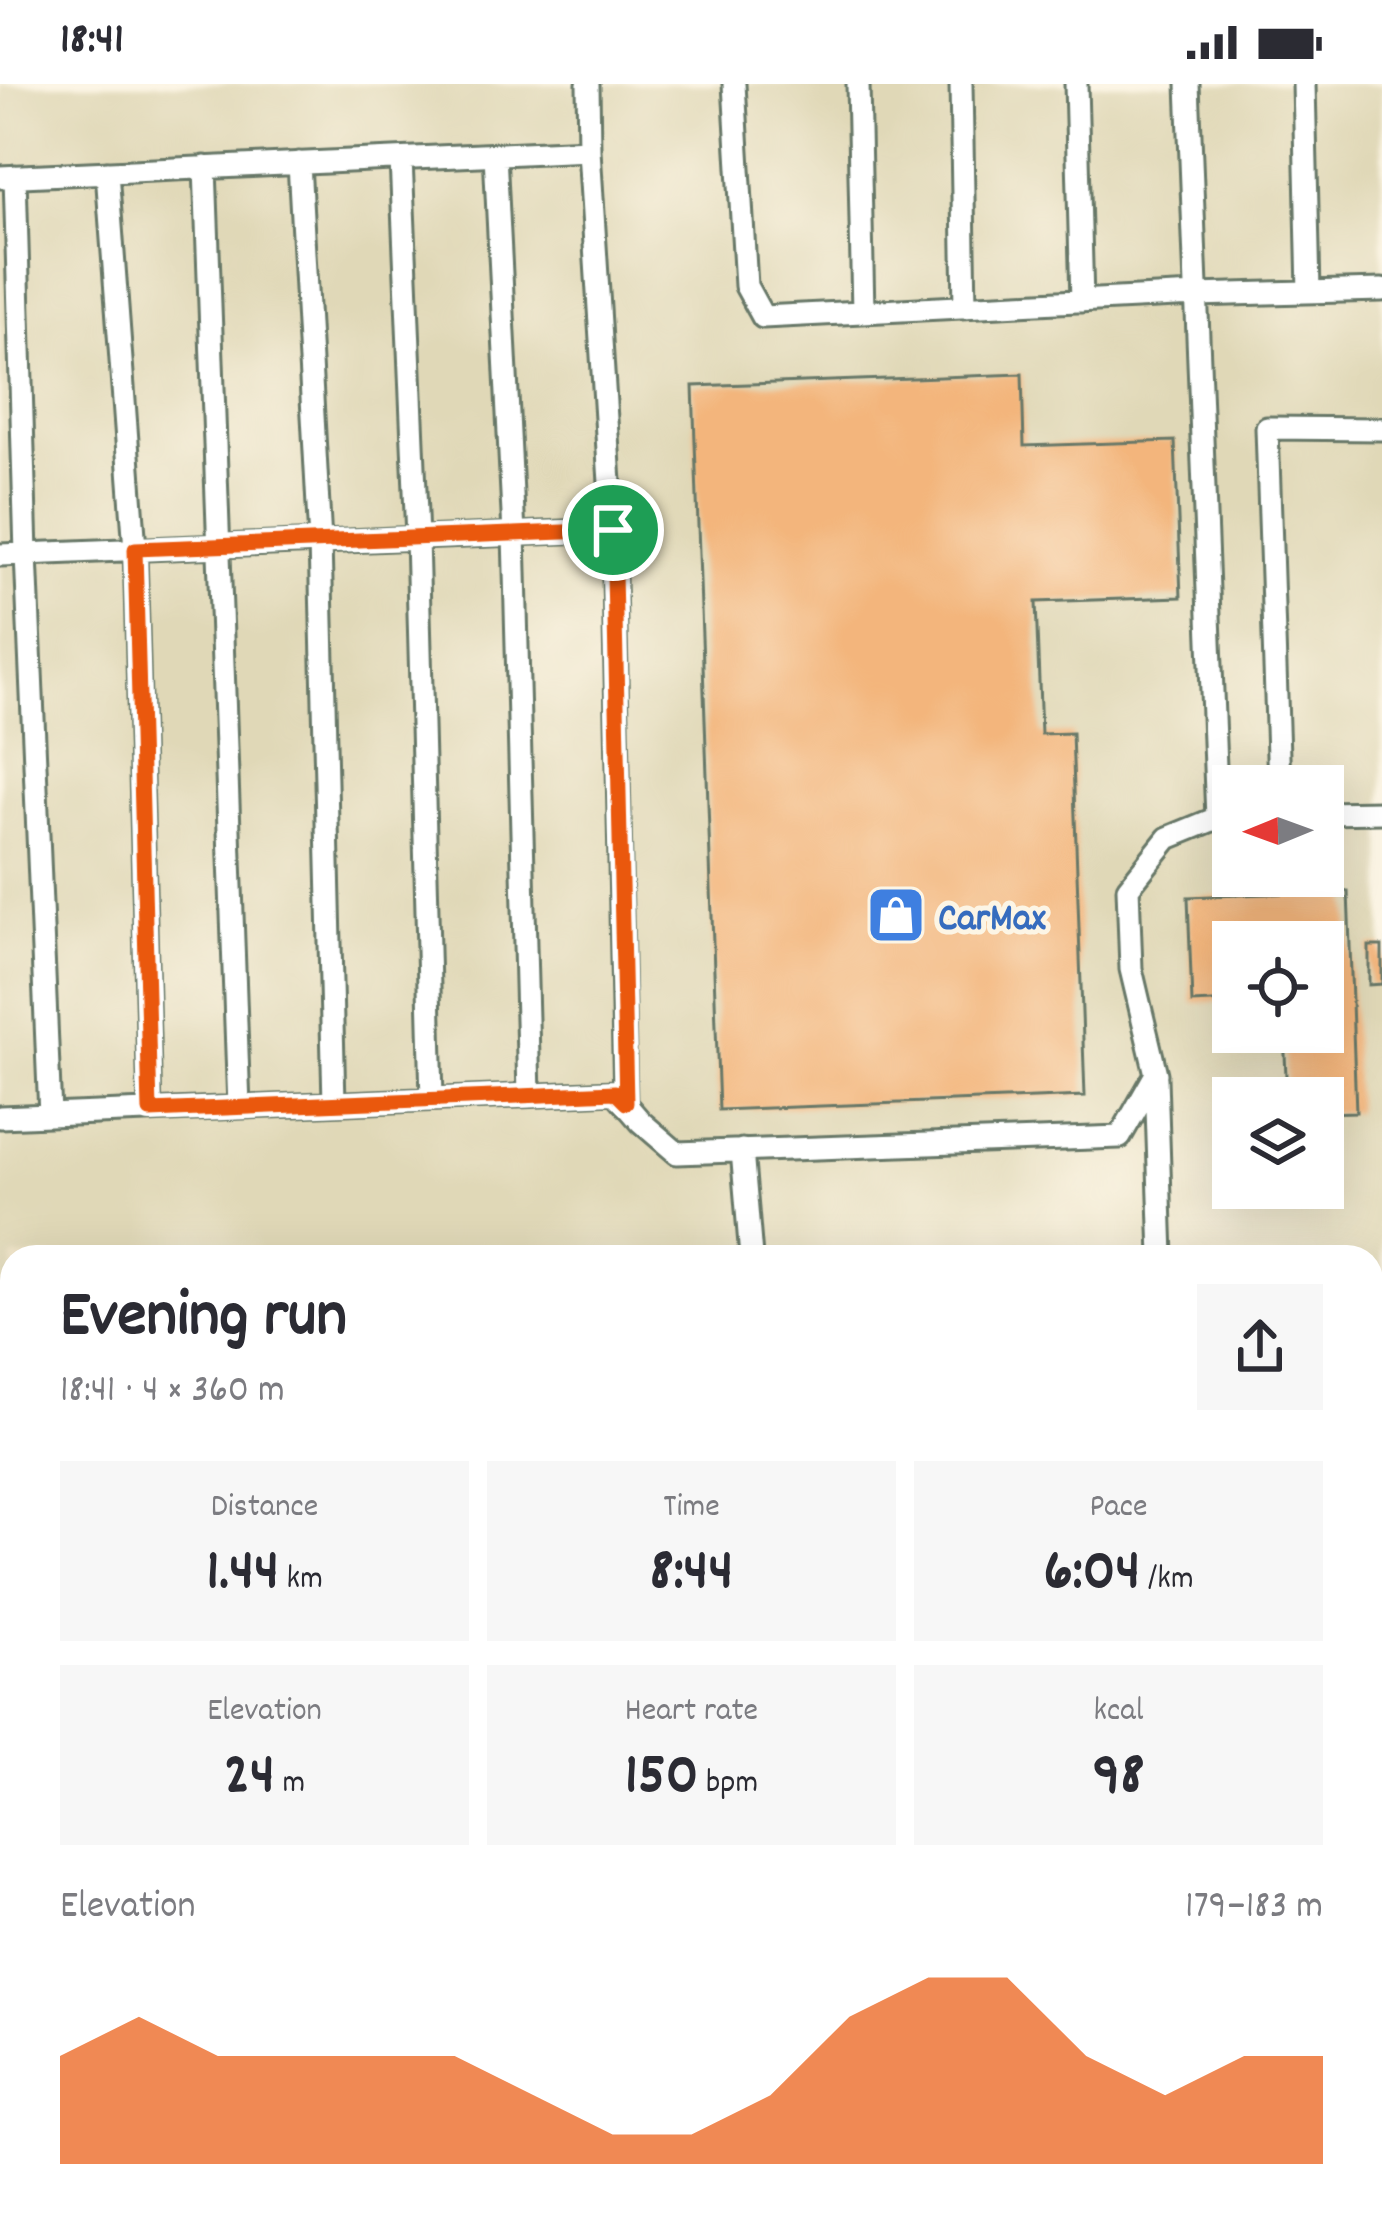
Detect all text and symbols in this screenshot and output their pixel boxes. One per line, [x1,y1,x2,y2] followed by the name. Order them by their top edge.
[60,10,124,74] text: 18:41
[562,479,664,581] pin
[580,497,646,563] icon: arrive
[1212,765,1344,897] north arrow
[1212,765,1344,1209] map controls
[865,884,927,946] shop icon: CarMax
[938,894,1046,949] place label: CarMax
[1212,921,1344,1053] button: locate
[1212,1077,1344,1209] button: layers
[60,1273,347,1367] text: Evening run
[1197,1284,1323,1410] button: share
[60,1365,285,1420] text: 18:41 · 4 × 360 m
[211,1485,318,1532] text: Distance
[663,1485,720,1532] text: Time
[1089,1485,1148,1532] text: Pace
[206,1532,279,1618] text: 1.44
[650,1532,733,1618] text: 8:44
[1043,1532,1140,1618] text: 6:04
[279,1557,323,1604] text: km
[1140,1557,1194,1604] text: /km
[207,1689,322,1736] text: Elevation
[625,1689,758,1736] text: Heart rate
[1093,1689,1144,1736] text: kcal
[224,1736,275,1822] text: 24
[625,1736,698,1822] text: 150
[1093,1736,1144,1822] text: 98
[275,1761,305,1808] text: m
[698,1761,758,1808] text: bpm
[60,1881,196,1936] text: Elevation
[1185,1881,1323,1936] text: 179–183 m

